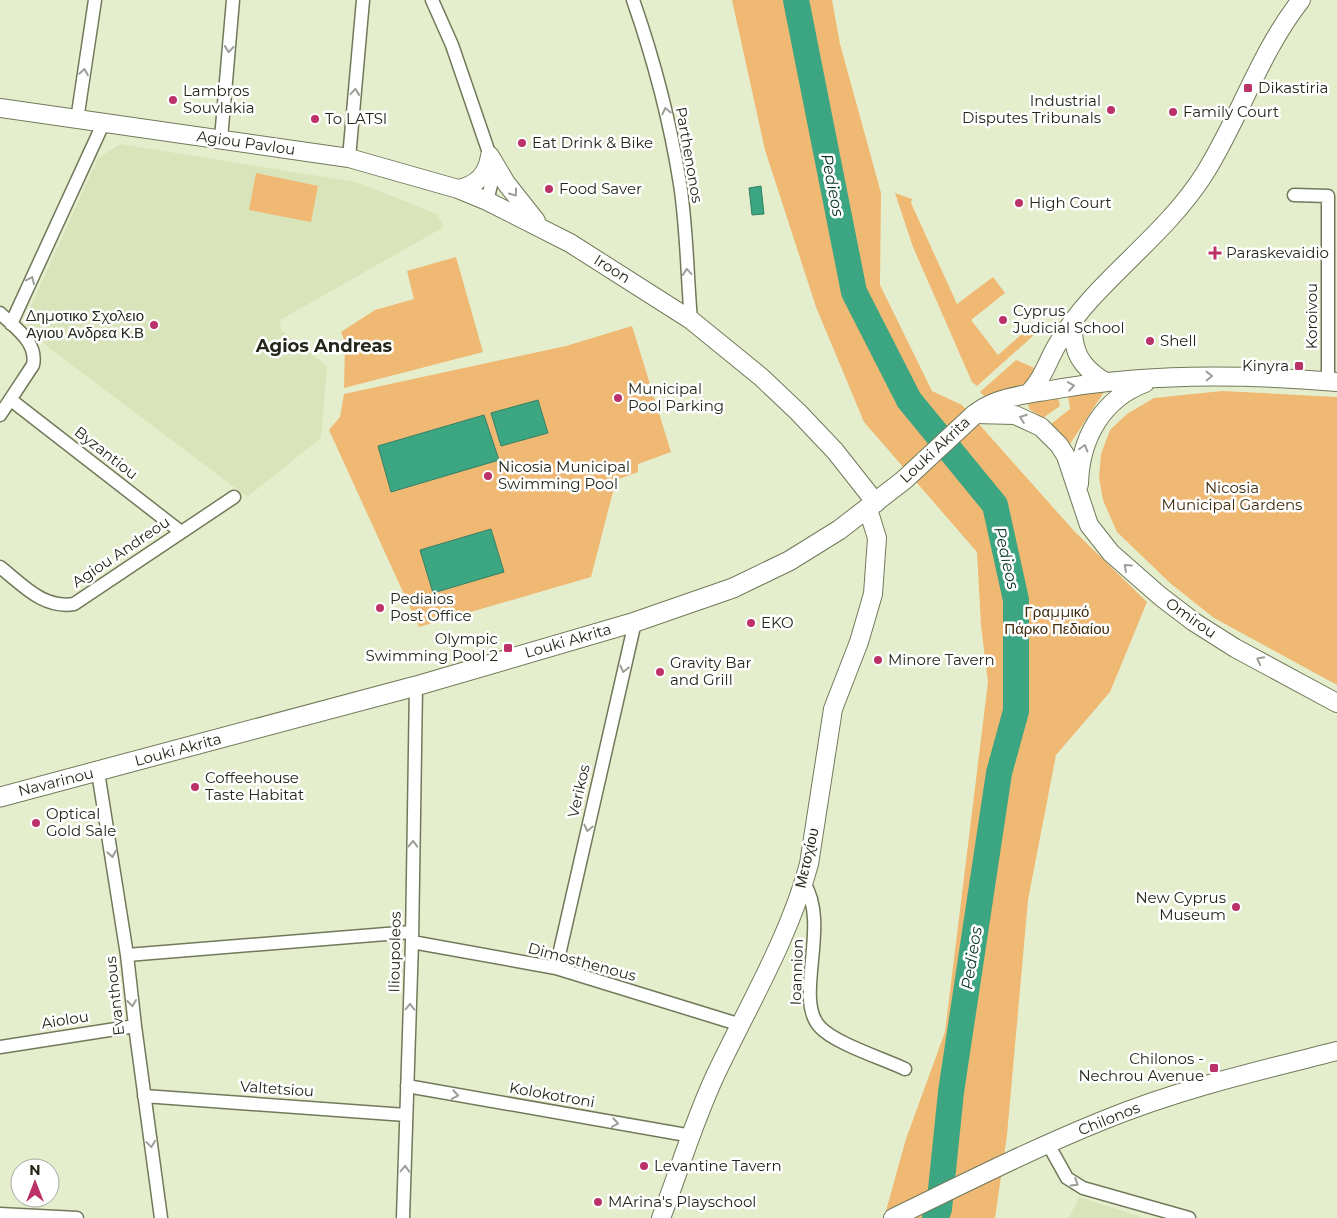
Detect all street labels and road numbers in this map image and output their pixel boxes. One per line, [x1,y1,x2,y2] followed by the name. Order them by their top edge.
[672,105,707,204] street label: Parthenonos
[196,126,297,159] street label: Agiou Pavlou
[591,250,634,287] street label: Iroon
[1302,283,1321,349] street label: Koroivou
[896,412,974,487] street label: Louki Akrita
[71,422,142,483] street label: Byzantiou
[68,512,173,591] street label: Agiou Andreou
[1162,593,1220,642] street label: Omirou
[522,619,613,662] street label: Louki Akrita
[132,729,223,770] street label: Louki Akrita
[563,762,594,819] street label: Verikos
[16,763,96,800] street label: Navarinou
[790,826,823,890] street label: Μετοχίου
[384,911,405,993] street label: Ilioupoleos
[526,938,638,985] street label: Dimosthenous
[786,938,807,1006] street label: Ioannion
[101,955,128,1037] street label: Evanthous
[40,1006,90,1033] street label: Aiolou
[239,1076,315,1101] street label: Valtetsiou
[508,1078,596,1111] street label: Kolokotroni
[1075,1098,1143,1140] street label: Chilonos

